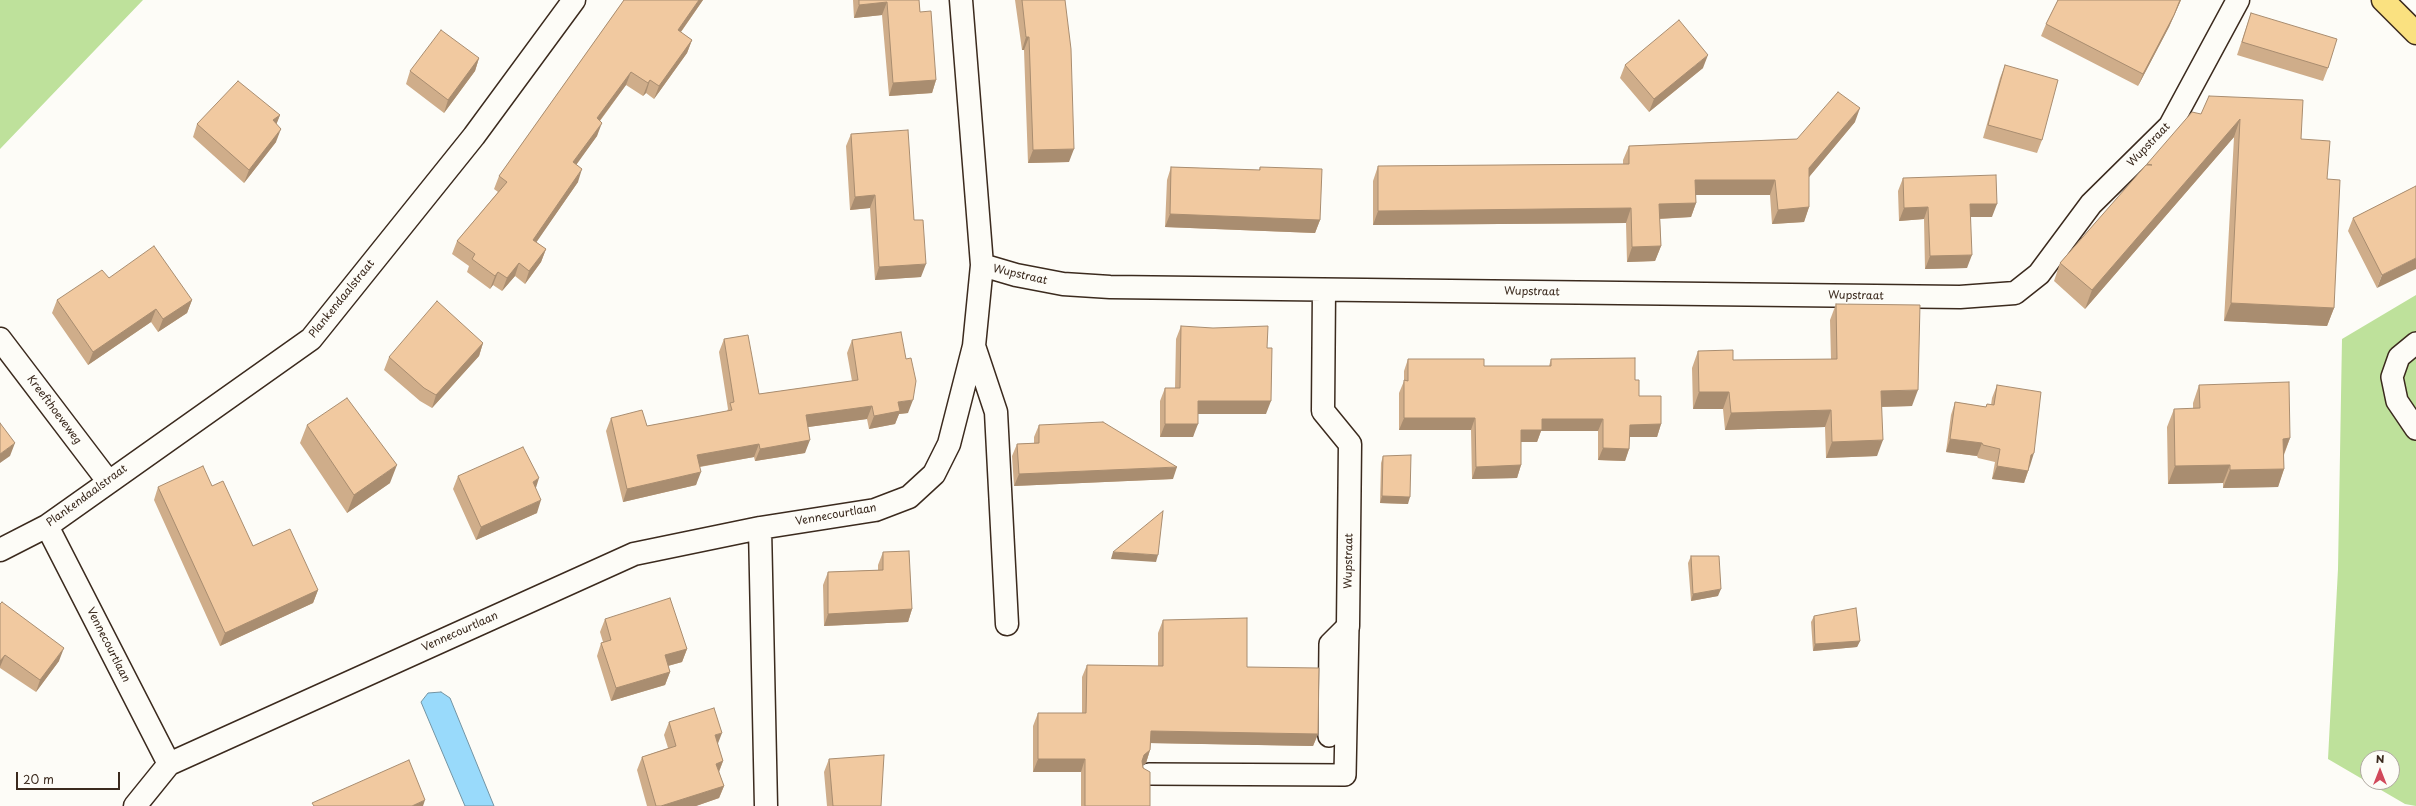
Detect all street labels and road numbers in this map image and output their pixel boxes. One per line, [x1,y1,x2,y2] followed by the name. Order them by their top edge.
[2125,120,2173,170] street label: Wupstraat
[306,257,378,341] street label: Plankendaalstraat
[991,262,1049,288] street label: Wupstraat
[1504,285,1560,299] street label: Wupstraat
[1828,289,1884,303] street label: Wupstraat
[24,373,84,447] street label: Kreefthoeveweg
[44,462,130,530] street label: Plankendaalstraat
[794,501,878,529] street label: Vennecourtlaan
[1342,533,1356,589] street label: Wupstraat
[83,605,133,685] street label: Vennecourtlaan
[420,609,500,655] street label: Vennecourtlaan

